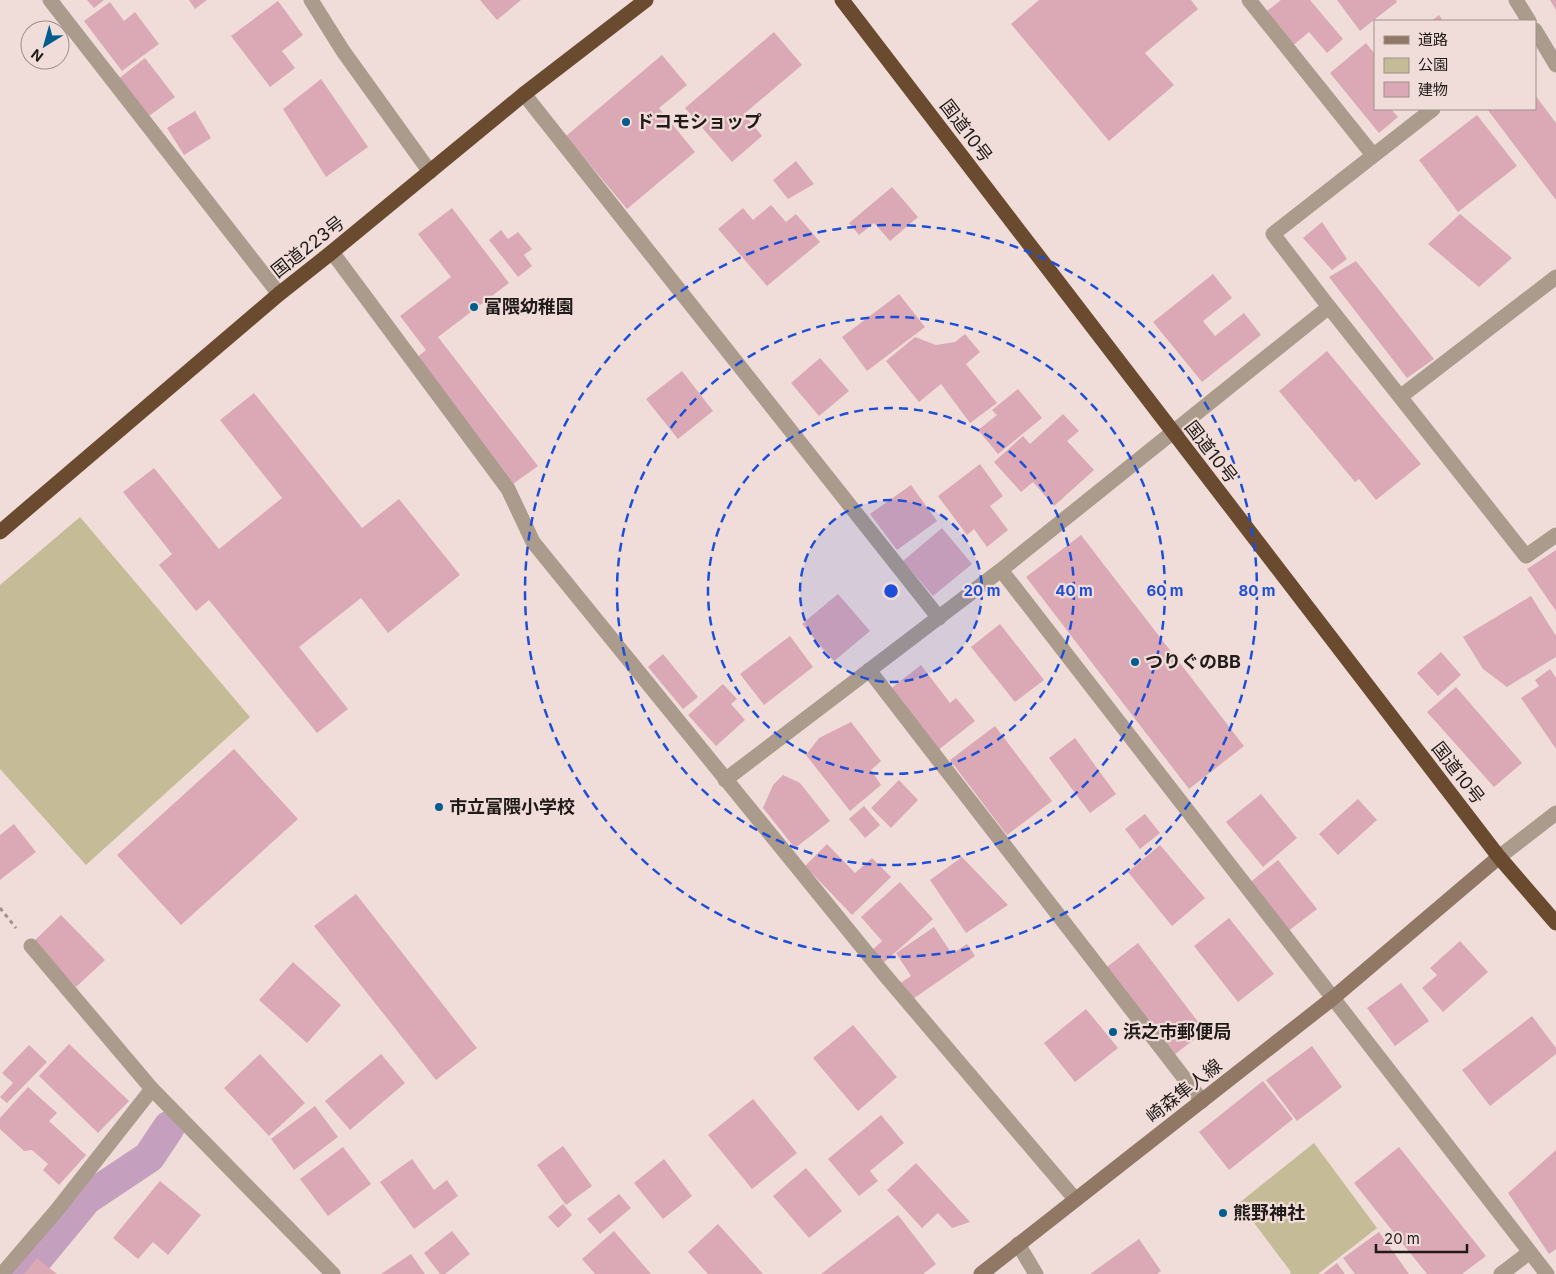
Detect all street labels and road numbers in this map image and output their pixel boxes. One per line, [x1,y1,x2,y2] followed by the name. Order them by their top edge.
[936,95,997,166] street label: 国道10号
[267,212,348,282] street label: 国道223号
[1181,417,1242,487] street label: 国道10号
[1428,738,1489,808] street label: 国道10号
[1142,1055,1226,1127] street label: 崎森隼人線

